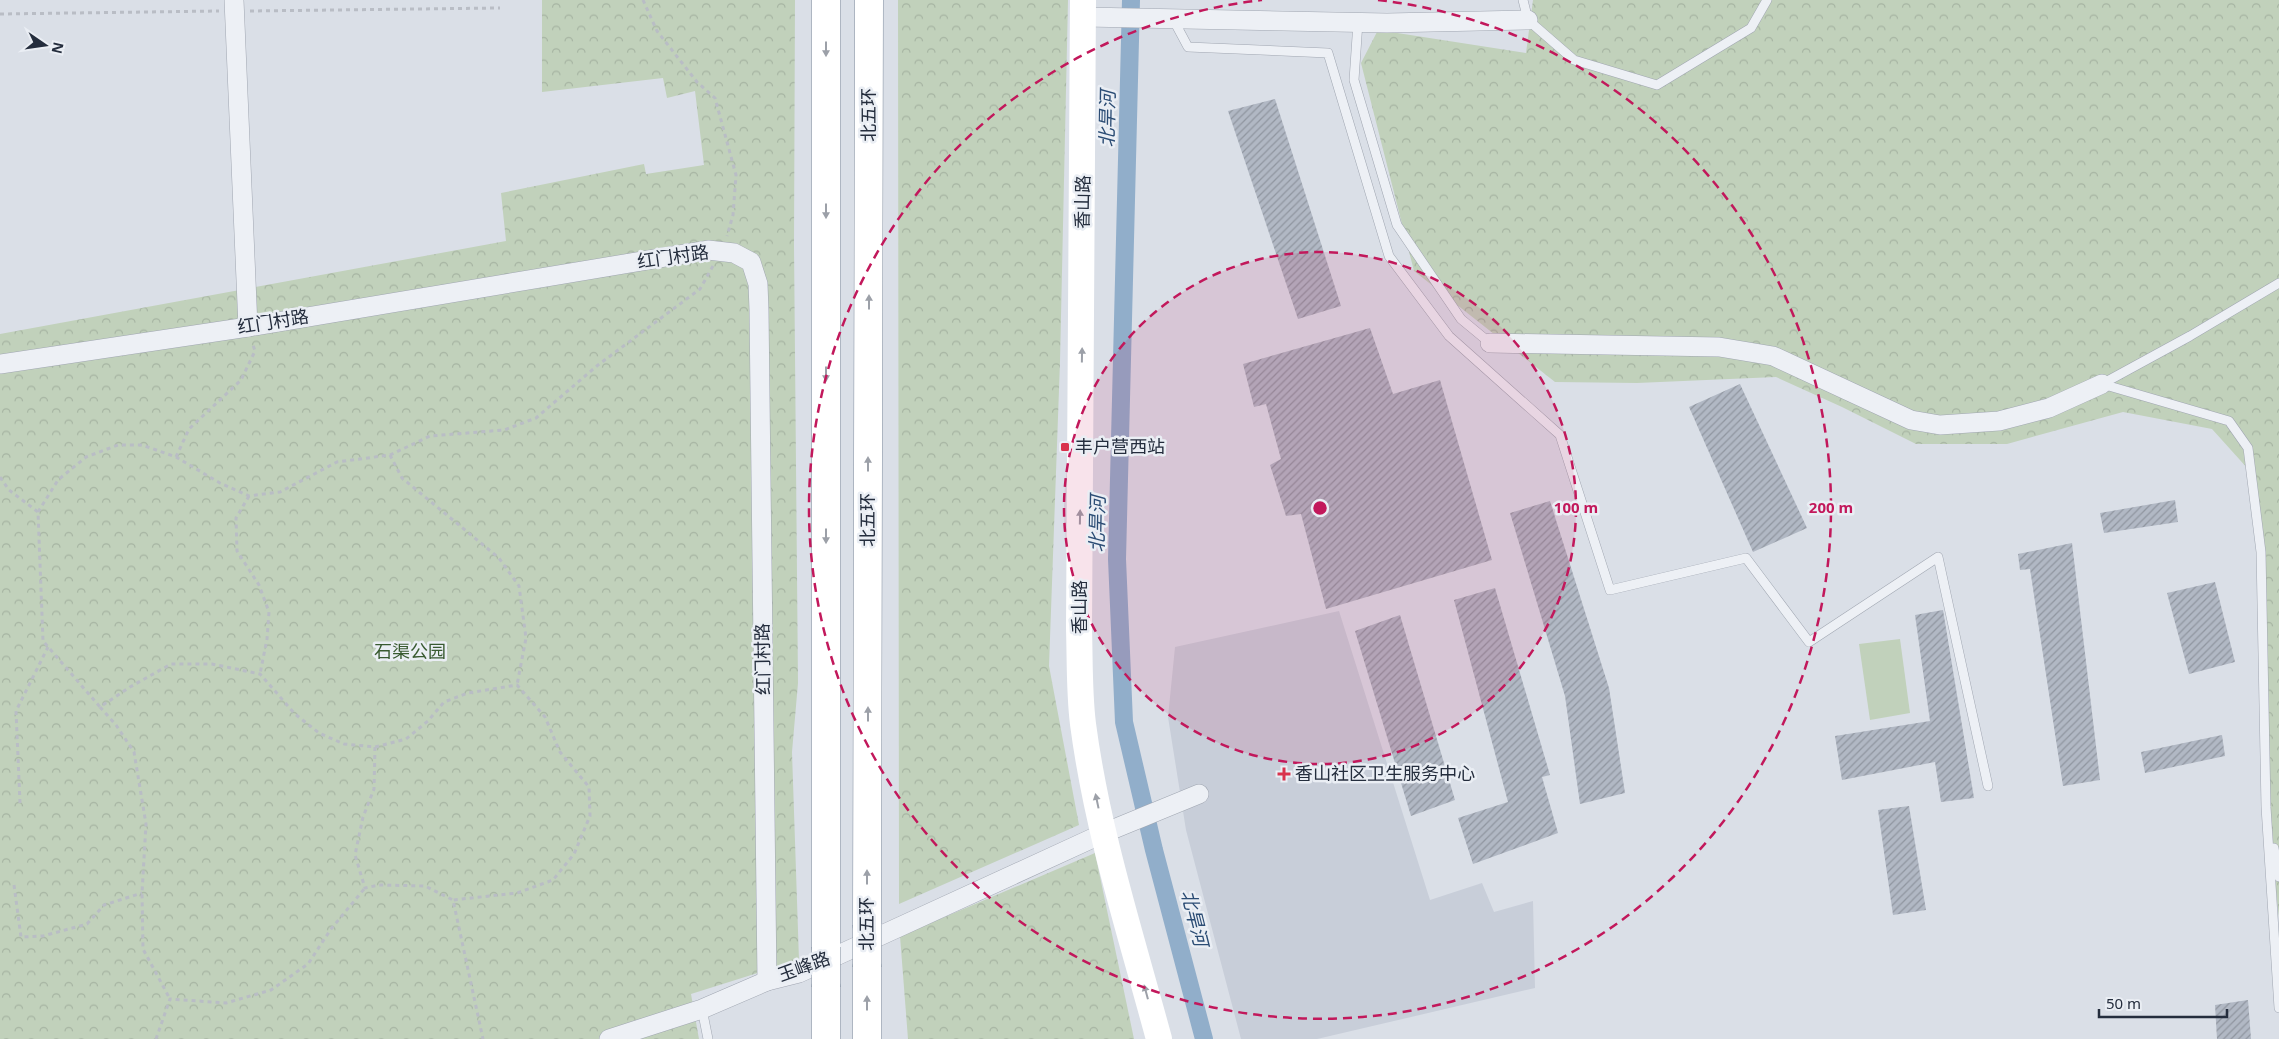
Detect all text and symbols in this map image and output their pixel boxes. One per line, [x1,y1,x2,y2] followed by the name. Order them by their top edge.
[20,20,70,70] north arrow
[48,40,69,56] text: N
[822,41,830,57] one-way arrow
[1094,86,1121,148] water label: 北旱河
[856,88,880,142] street label: 北五环
[1070,175,1094,229] street label: 香山路
[822,203,830,219] one-way arrow
[636,239,710,273] street label: 红门村路
[865,293,873,309] one-way arrow
[235,304,310,338] street label: 红门村路
[1078,346,1086,362] one-way arrow
[822,366,830,382] one-way arrow
[1075,434,1165,458] place label: 丰户营西站
[1059,441,1071,453] marker: 丰户营西站
[864,456,872,472] one-way arrow
[1084,491,1111,553] water label: 北旱河
[855,493,879,547] street label: 北五环
[1554,497,1598,517] text: 100 m
[1809,497,1853,517] text: 200 m
[1311,499,1329,517] centre of rings
[1076,509,1084,525] one-way arrow
[822,528,830,544] one-way arrow
[1067,580,1091,634] street label: 香山路
[749,623,775,695] street label: 红门村路
[374,639,446,663] park label: 石渠公园
[864,706,872,722] one-way arrow
[1295,761,1475,785] place label: 香山社区卫生服务中心
[1277,767,1291,781] marker: 香山社区卫生服务中心
[1092,792,1100,808] one-way arrow
[863,868,871,884] one-way arrow
[1175,887,1215,953] water label: 北旱河
[854,897,878,951] street label: 北五环
[774,946,833,987] street label: 玉峰路
[1142,984,1150,999] one-way arrow
[2099,986,2226,1018] scale bar
[2106,993,2141,1013] text: 50 m
[863,995,871,1011] one-way arrow

